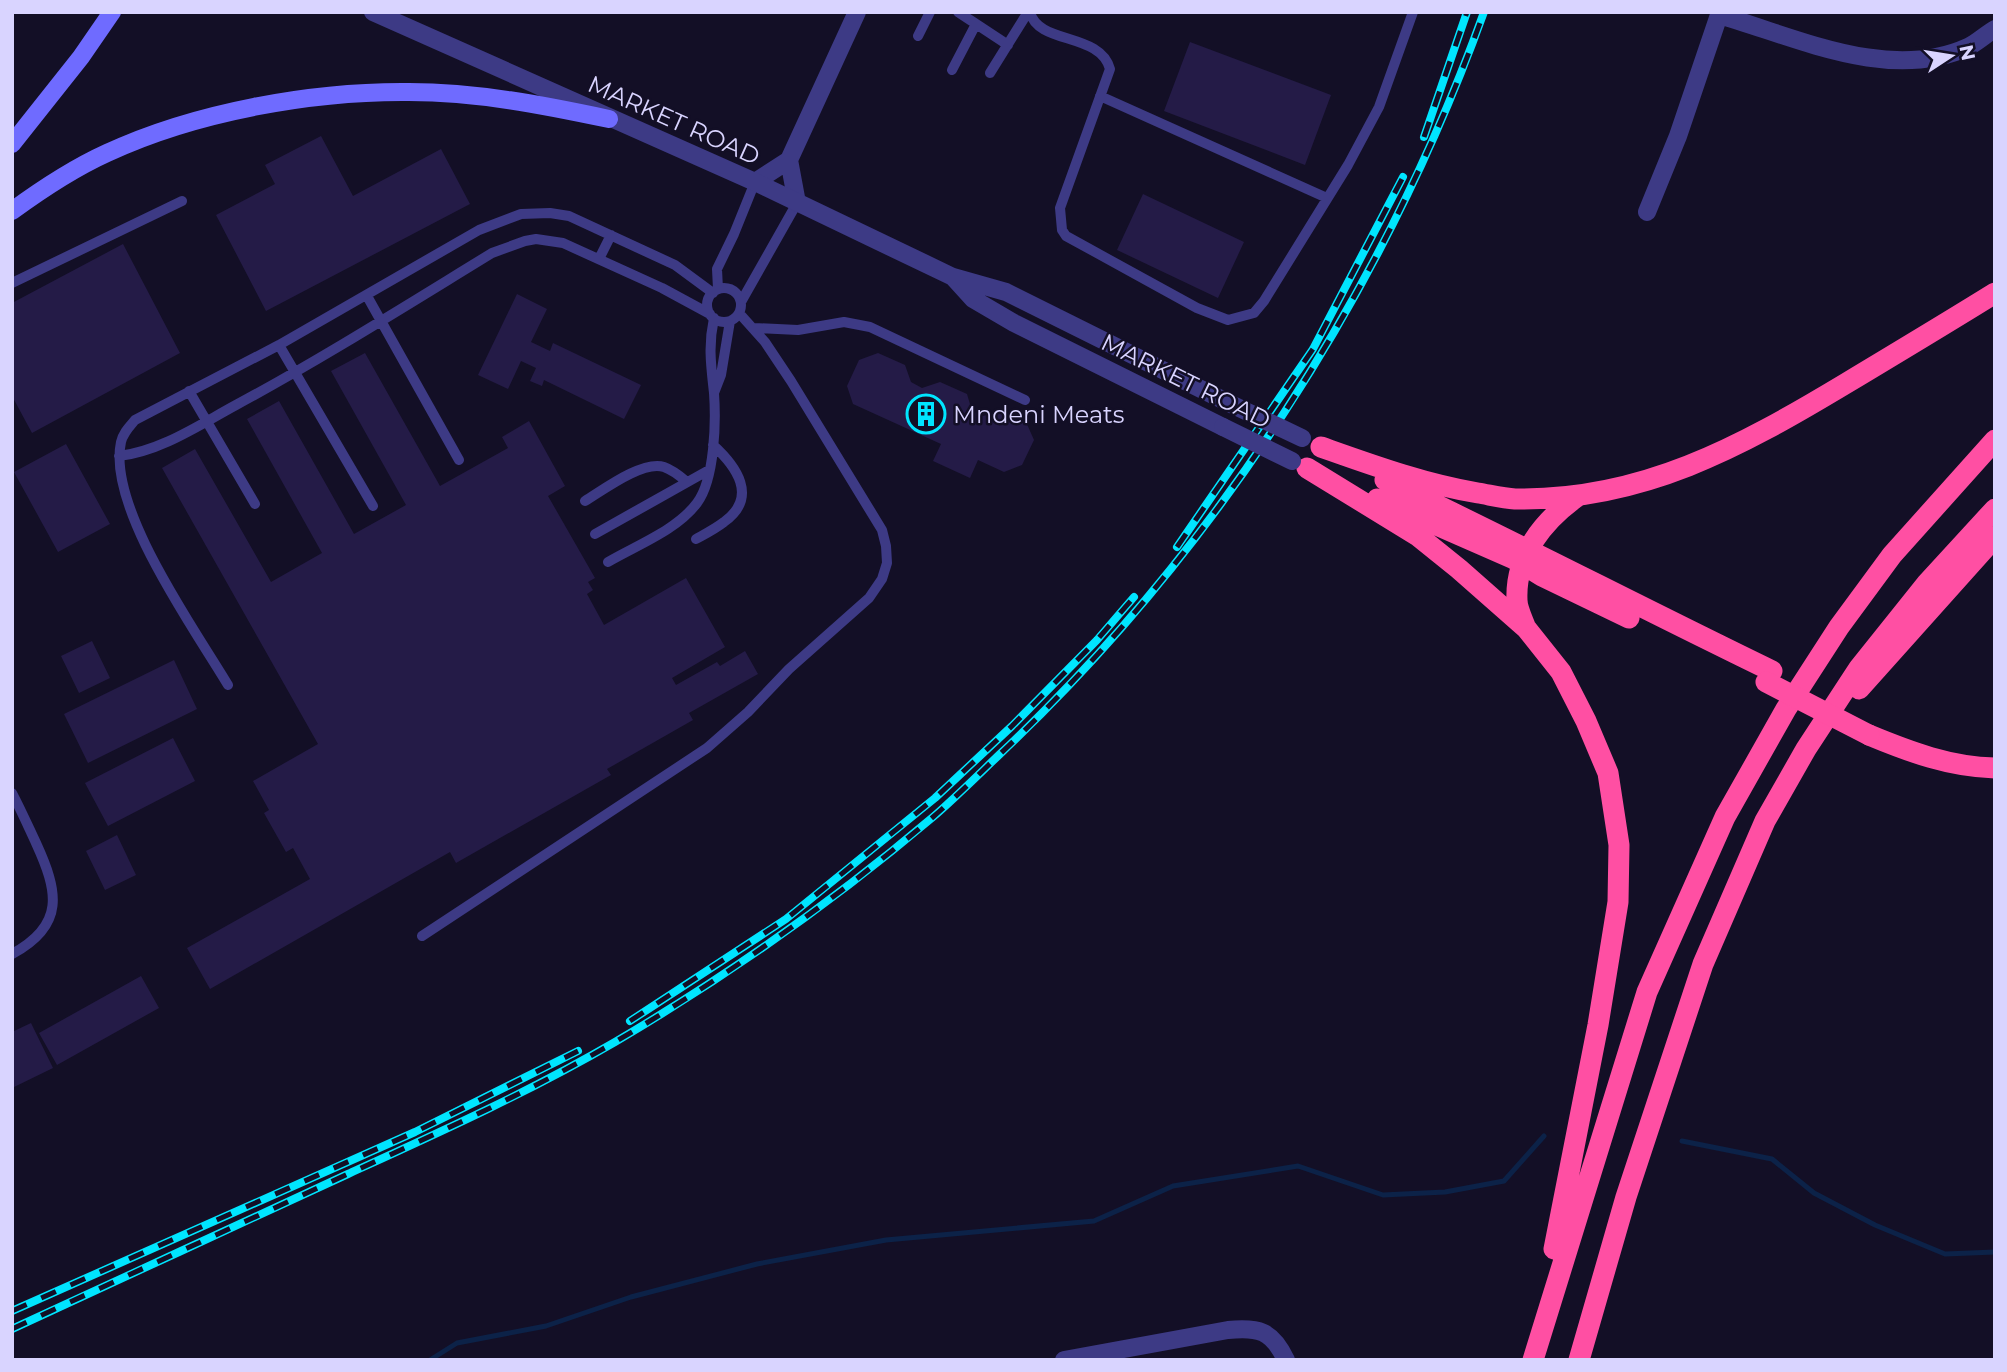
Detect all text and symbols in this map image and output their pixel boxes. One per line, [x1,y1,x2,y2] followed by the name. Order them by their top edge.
[1916,21,1986,91] north arrow
[1954,43,1980,62] text: N
[584,69,764,171] street label: MARKET ROAD
[1097,327,1275,435] street label: MARKET ROAD
[905,393,947,435] building icon: Mndeni Meats
[953,400,1125,429] place label: Mndeni Meats

